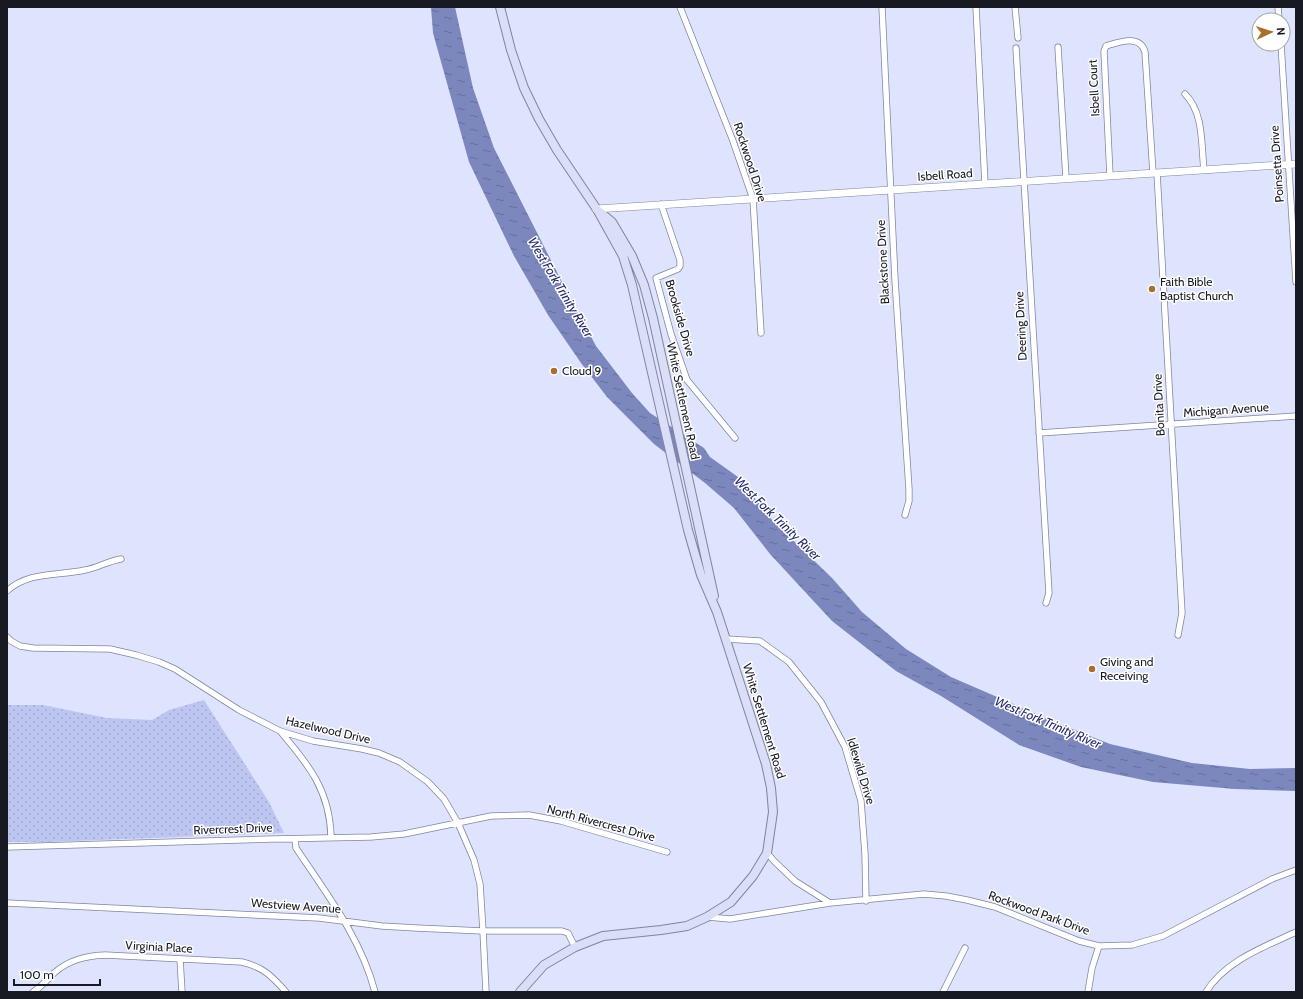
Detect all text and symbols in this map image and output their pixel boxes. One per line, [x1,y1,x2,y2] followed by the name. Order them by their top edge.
[1251,12,1291,52] north arrow
[1274,27,1288,36] text: N
[1085,59,1102,117] street label: Isbell Court
[731,120,770,203] street label: Rockwood Drive
[1266,125,1287,203] street label: Poinsetta Drive
[917,165,973,184] street label: Isbell Road
[873,219,892,305] street label: Blackstone Drive
[525,234,598,341] water label: West Fork Trinity River
[1160,274,1234,303] place label: Faith Bible Baptist Church
[662,278,699,358] street label: Brookside Drive
[1147,284,1157,294] marker: Faith Bible Baptist Church
[1011,291,1030,361] street label: Deering Drive
[664,341,703,461] street label: White Settlement Road
[562,363,601,378] place label: Cloud 9
[549,366,559,376] marker: Cloud 9
[1149,373,1168,437] street label: Bonita Drive
[1183,399,1269,420] street label: Michigan Avenue
[732,473,825,564] water label: West Fork Trinity River
[1100,654,1154,683] place label: Giving and Receiving
[740,662,789,780] street label: White Settlement Road
[1087,664,1097,674] marker: Giving and Receiving
[993,692,1104,752] water label: West Fork Trinity River
[284,712,372,747] street label: Hazelwood Drive
[844,736,879,806] street label: Idlewild Drive
[546,801,657,844] street label: North Rivercrest Drive
[193,820,273,837] street label: Rivercrest Drive
[986,887,1092,938] street label: Rockwood Park Drive
[251,895,341,916] street label: Westview Avenue
[125,937,193,956] street label: Virginia Place
[14,961,100,987] scale bar
[20,967,54,982] text: 100 m

